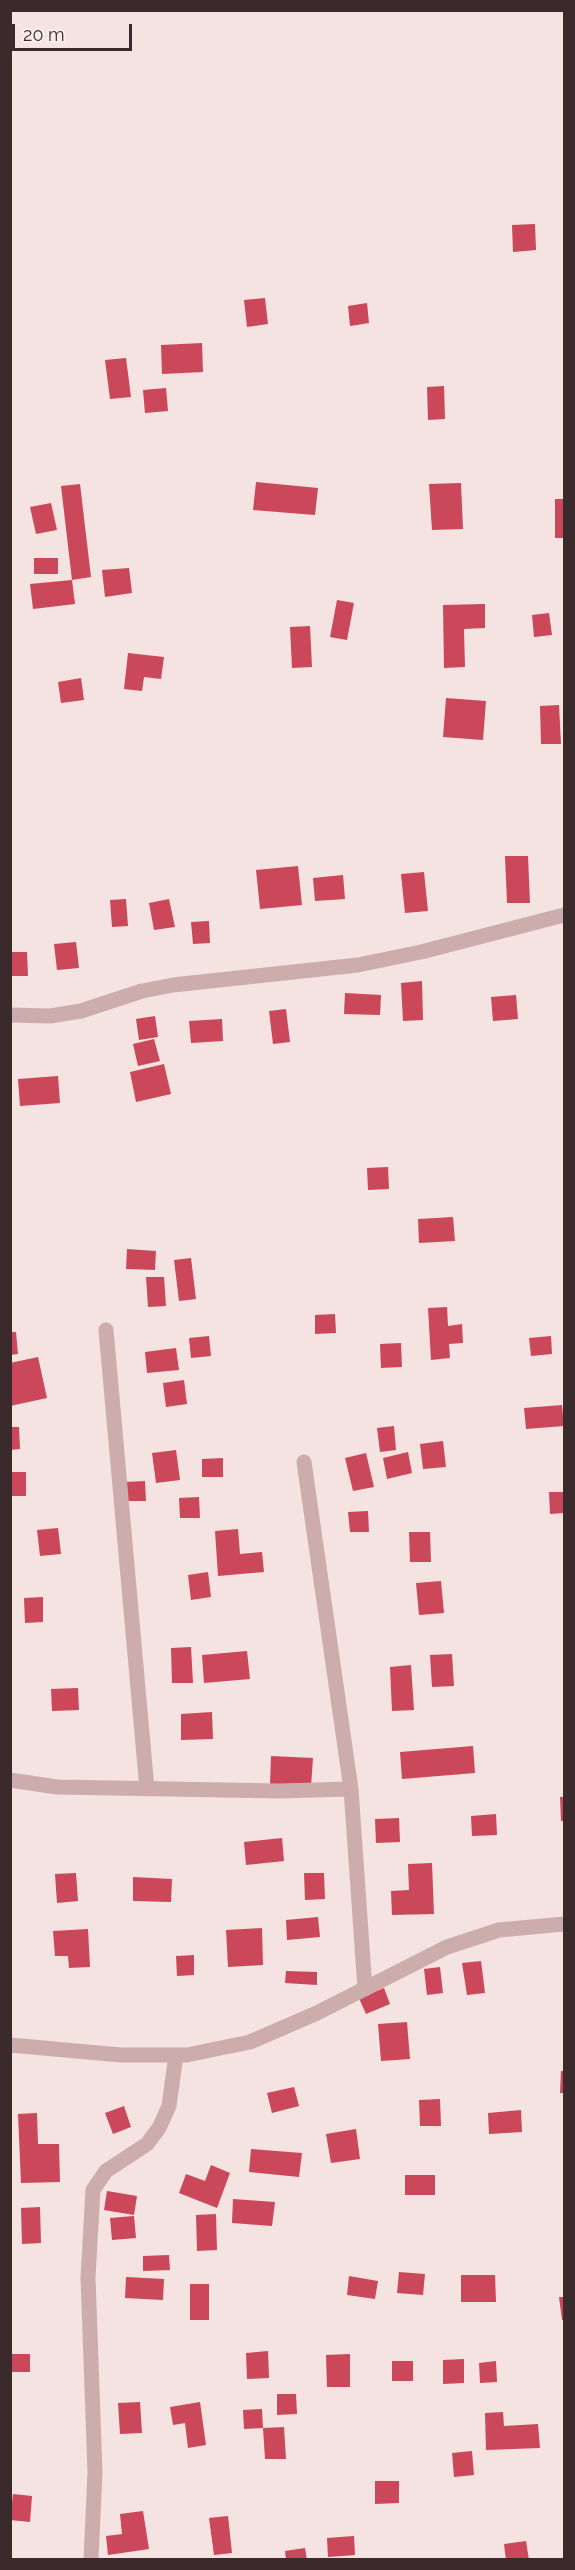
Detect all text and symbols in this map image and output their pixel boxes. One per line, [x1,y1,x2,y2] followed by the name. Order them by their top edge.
[15,12,135,50] scale bar
[23,24,65,45] text: 20 m

